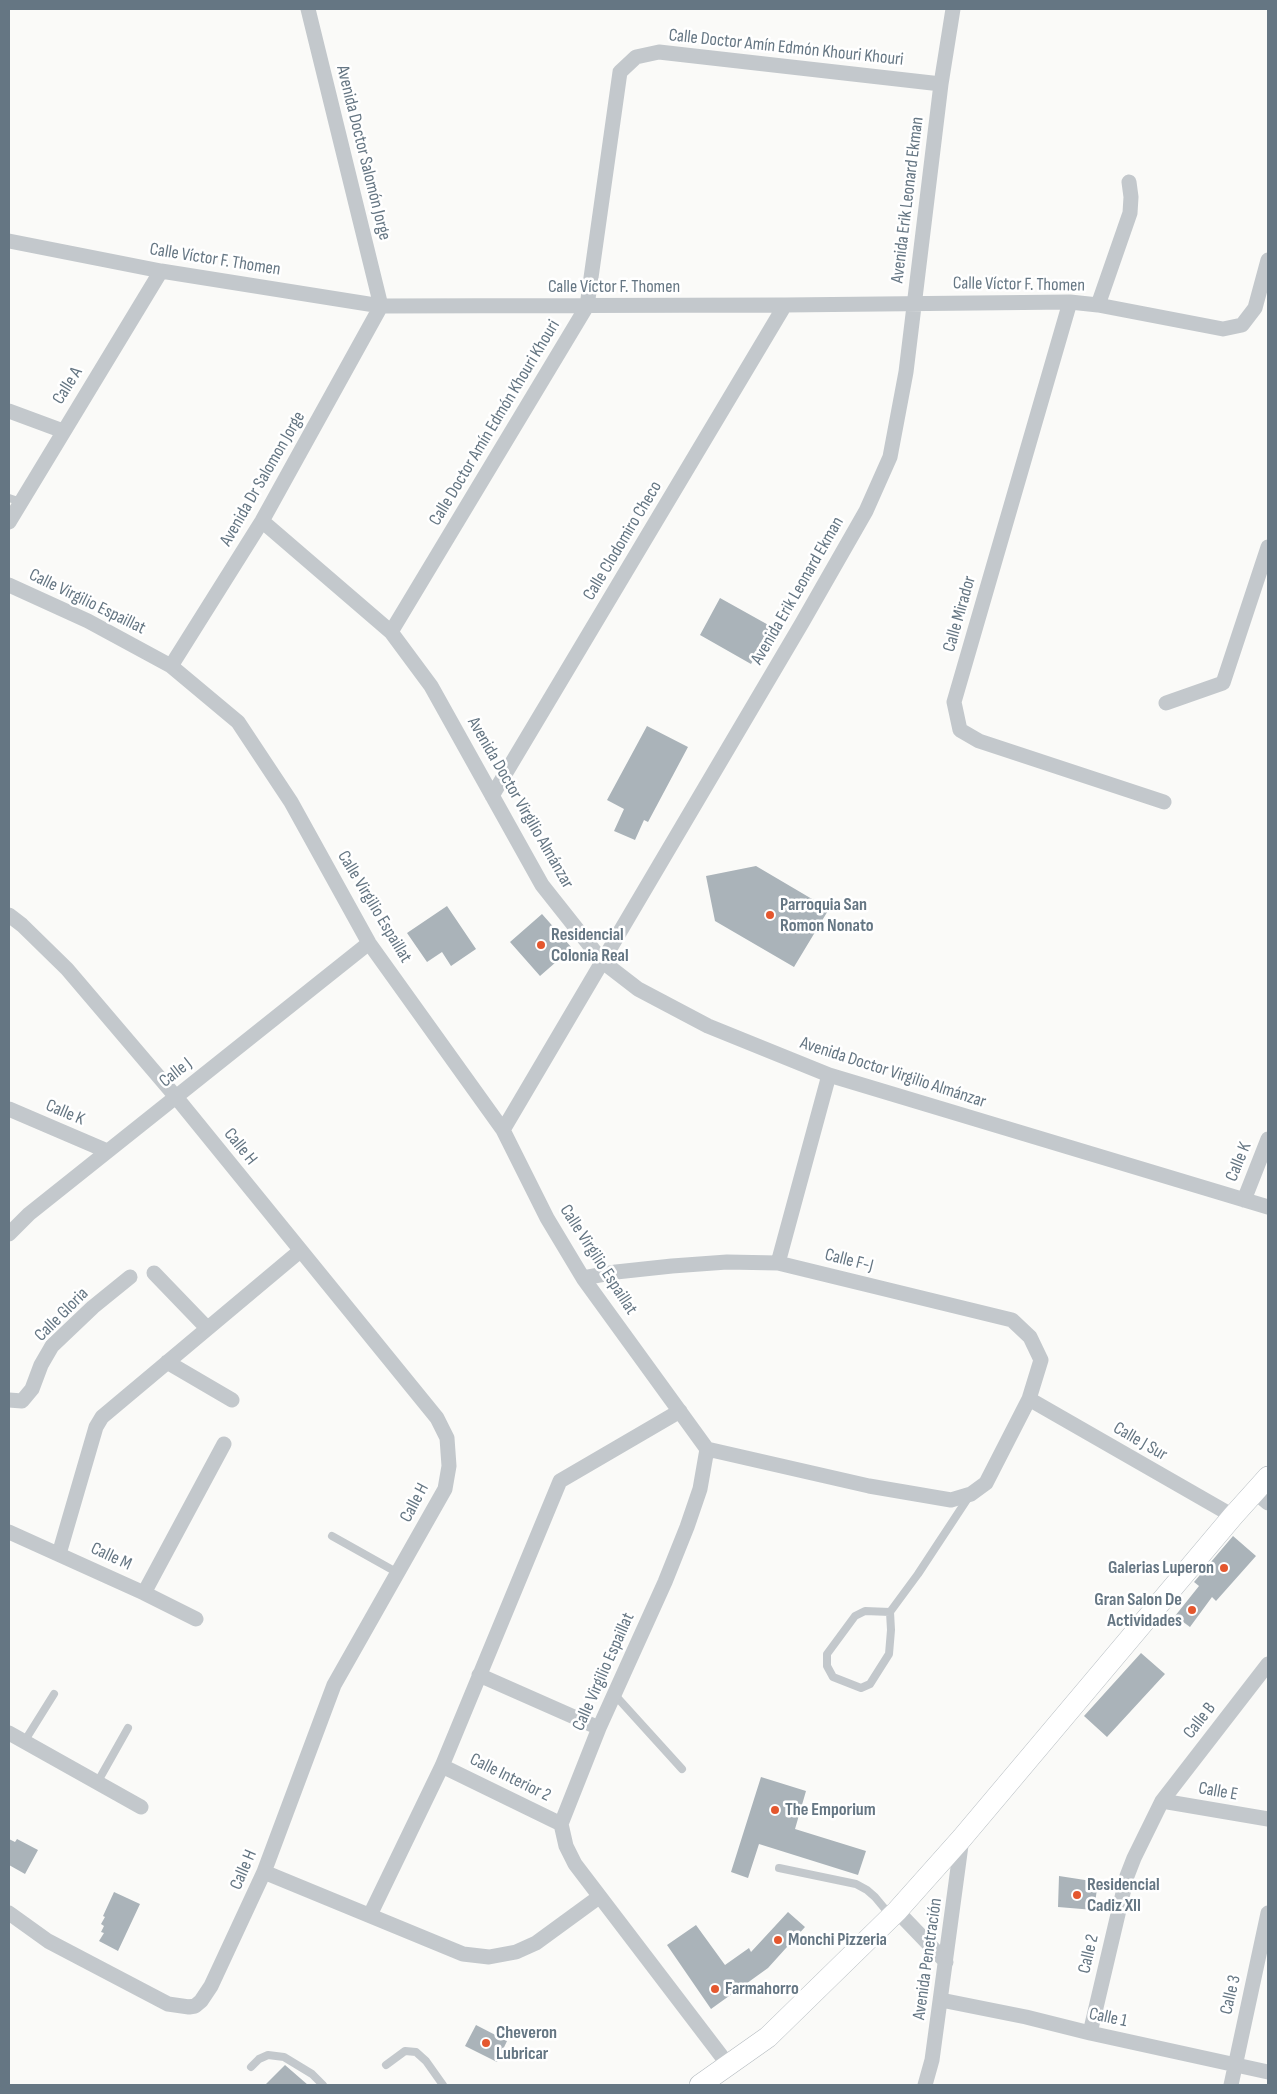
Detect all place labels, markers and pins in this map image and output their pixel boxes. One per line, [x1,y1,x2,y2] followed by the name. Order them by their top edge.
[780,894,874,936] place label: Parroquia San Romon Nonato
[764,909,776,921] marker: Parroquia San Romon Nonato
[551,924,629,966] place label: Residencial Colonia Real
[535,939,547,951] marker: Residencial Colonia Real
[1108,1557,1214,1579] place label: Galerias Luperon
[1218,1562,1230,1574] marker: Galerias Luperon
[1094,1589,1182,1632] place label: Gran Salon De Actividades
[1186,1604,1198,1616] marker: Gran Salon De Actividades
[785,1799,876,1821] place label: The Emporium
[769,1804,781,1816] marker: The Emporium
[1087,1874,1160,1916] place label: Residencial Cadiz XII
[1071,1889,1083,1901] marker: Residencial Cadiz XII
[788,1929,887,1951] place label: Monchi Pizzeria
[772,1934,784,1946] marker: Monchi Pizzeria
[725,1978,799,2000] place label: Farmahorro
[709,1983,721,1995] marker: Farmahorro
[496,2022,557,2064] place label: Cheveron Lubricar
[480,2037,492,2049] marker: Cheveron Lubricar

